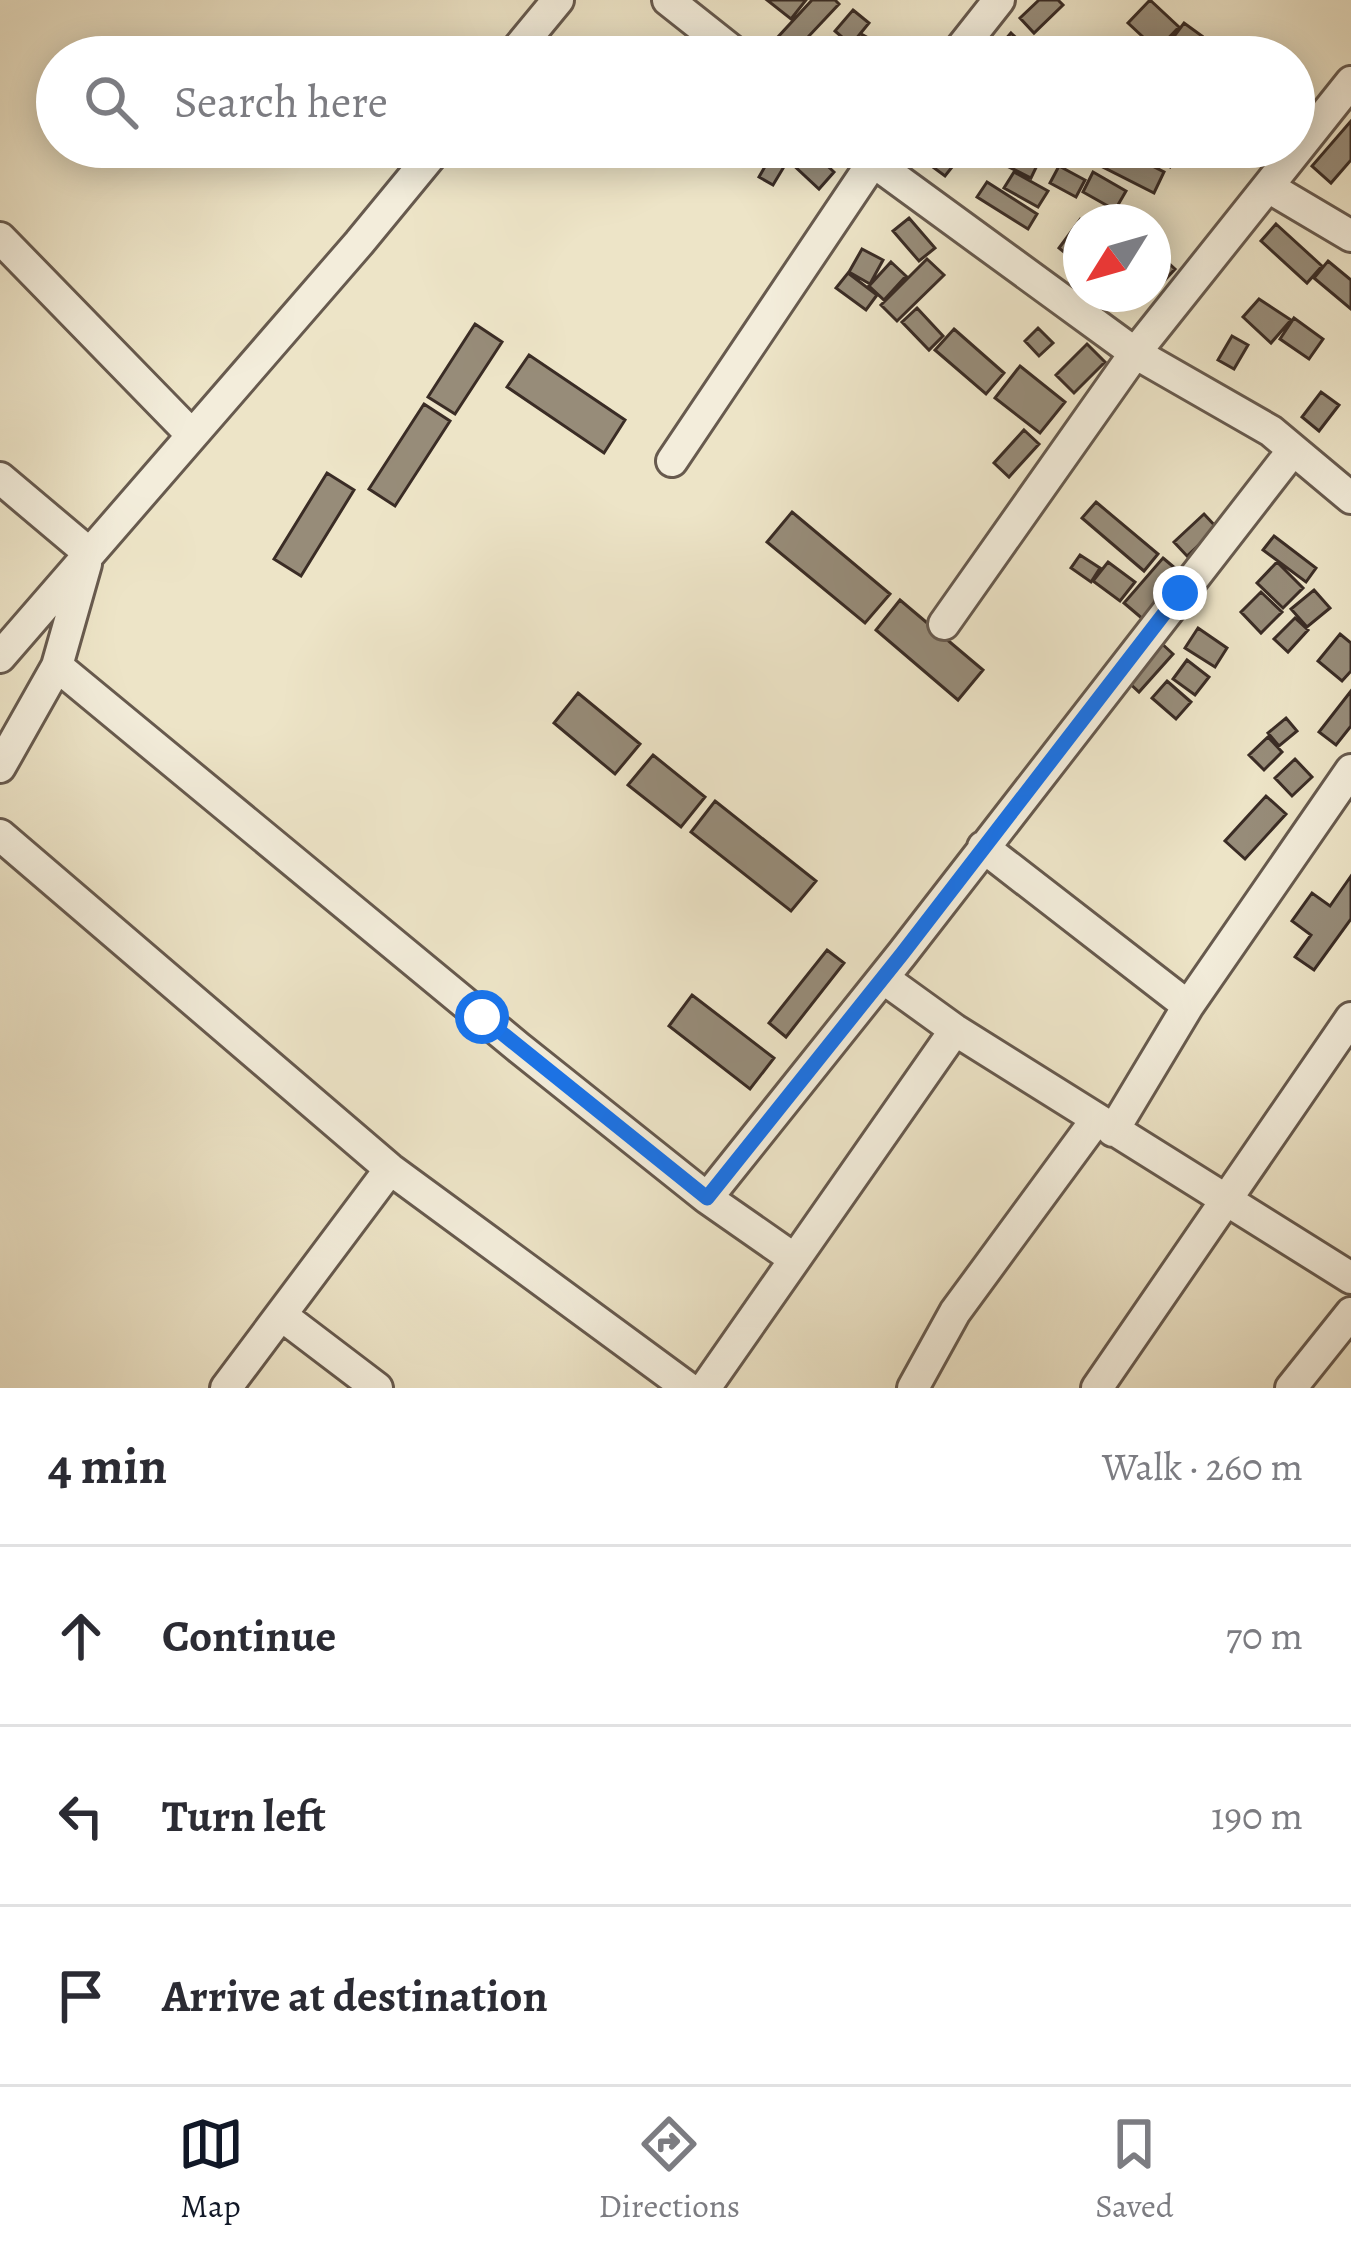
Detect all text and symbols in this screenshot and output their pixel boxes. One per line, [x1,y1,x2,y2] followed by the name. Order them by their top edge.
[36,36,1315,168] search box
[78,69,144,135] icon: search
[174,71,388,133] text: Search here
[1063,204,1171,312] north arrow
[1153,566,1207,620] route end
[455,990,509,1044] route start
[48,1431,167,1501] text: 4 min
[1102,1440,1303,1493] text: Walk · 260 m
[48,1603,114,1669] icon: ahead
[162,1605,336,1667] text: Continue
[1226,1609,1303,1662] text: 70 m
[48,1783,114,1849] icon: left
[162,1785,326,1847] text: Turn left
[1211,1789,1303,1842] text: 190 m
[48,1963,114,2029] icon: arrive
[162,1965,548,2027] text: Arrive at destination
[178,2111,244,2228] tab: Map
[599,2111,740,2228] tab: Directions
[1095,2111,1173,2228] tab: Saved

